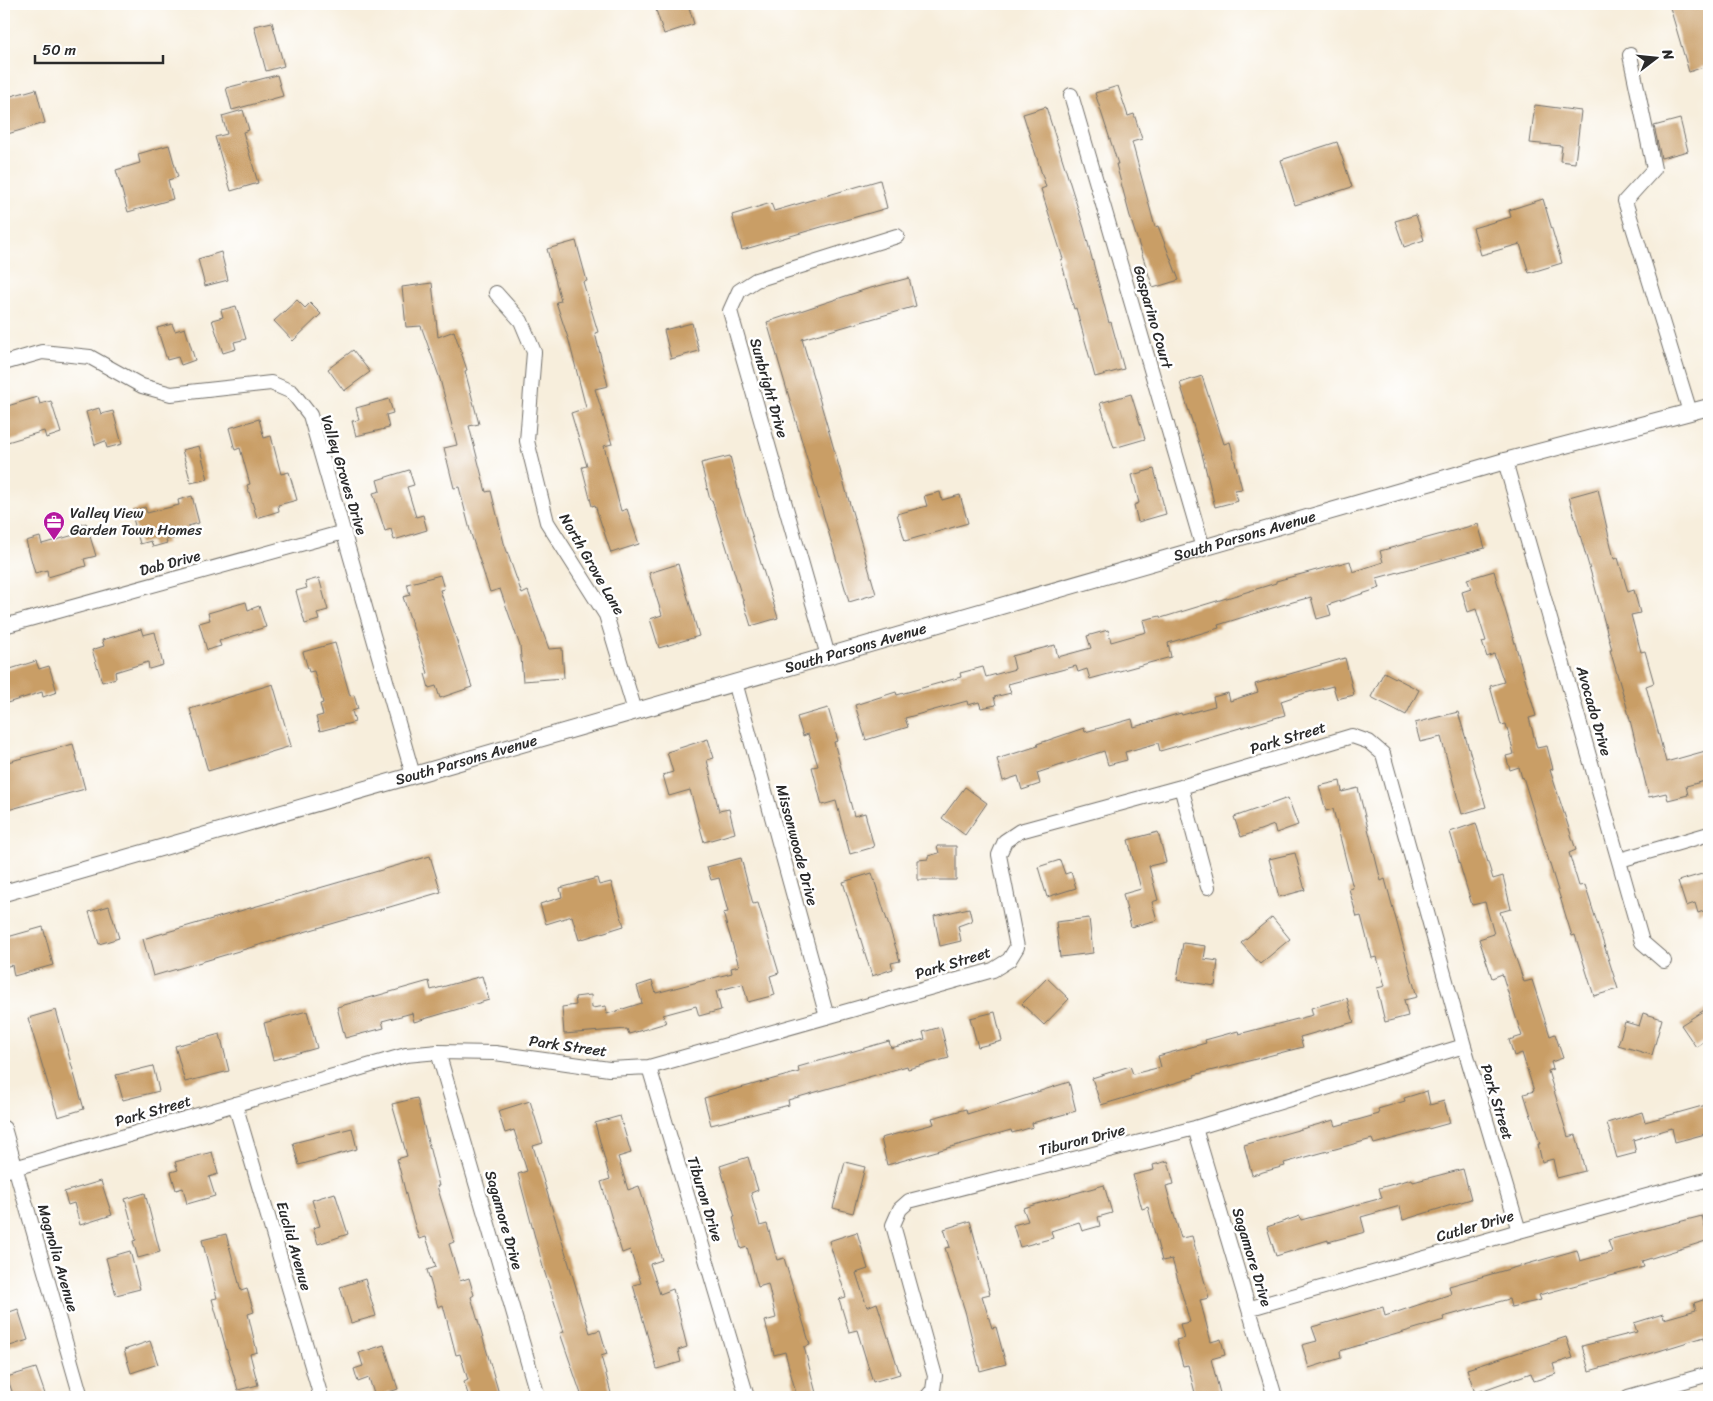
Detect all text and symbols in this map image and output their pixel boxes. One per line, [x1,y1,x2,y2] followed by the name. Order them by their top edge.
[35,32,162,64] scale bar
[1630,32,1680,82] north arrow
[42,37,77,63] text: 50 m
[1654,45,1681,63] text: N
[1126,262,1180,373] street label: Gasparino Court
[742,335,796,441] street label: Sunbright Drive
[313,412,375,538] street label: Valley Groves Drive
[70,500,202,543] place label: Valley View Garden Town Homes
[1170,503,1319,569] street label: South Parsons Avenue
[552,508,632,620] street label: North Grove Lane
[42,510,66,541] office icon: Valley View Garden Town Homes
[137,542,203,584] street label: Dab Drive
[781,615,930,681] street label: South Parsons Avenue
[1568,662,1619,759] street label: Avocado Drive
[1247,714,1330,762] street label: Park Street
[392,727,541,793] street label: South Parsons Avenue
[768,781,826,909] street label: Missonwoode Drive
[912,939,995,987] street label: Park Street
[527,1028,609,1064] street label: Park Street
[1473,1061,1521,1144] street label: Park Street
[112,1088,195,1134] street label: Park Street
[1036,1117,1128,1163] street label: Tiburon Drive
[680,1153,730,1245] street label: Tiburon Drive
[477,1167,531,1273] street label: Sagamore Drive
[269,1198,319,1294] street label: Euclid Avenue
[30,1201,86,1315] street label: Magnolia Avenue
[1433,1202,1517,1250] street label: Cutler Drive
[1225,1204,1279,1310] street label: Sagamore Drive

